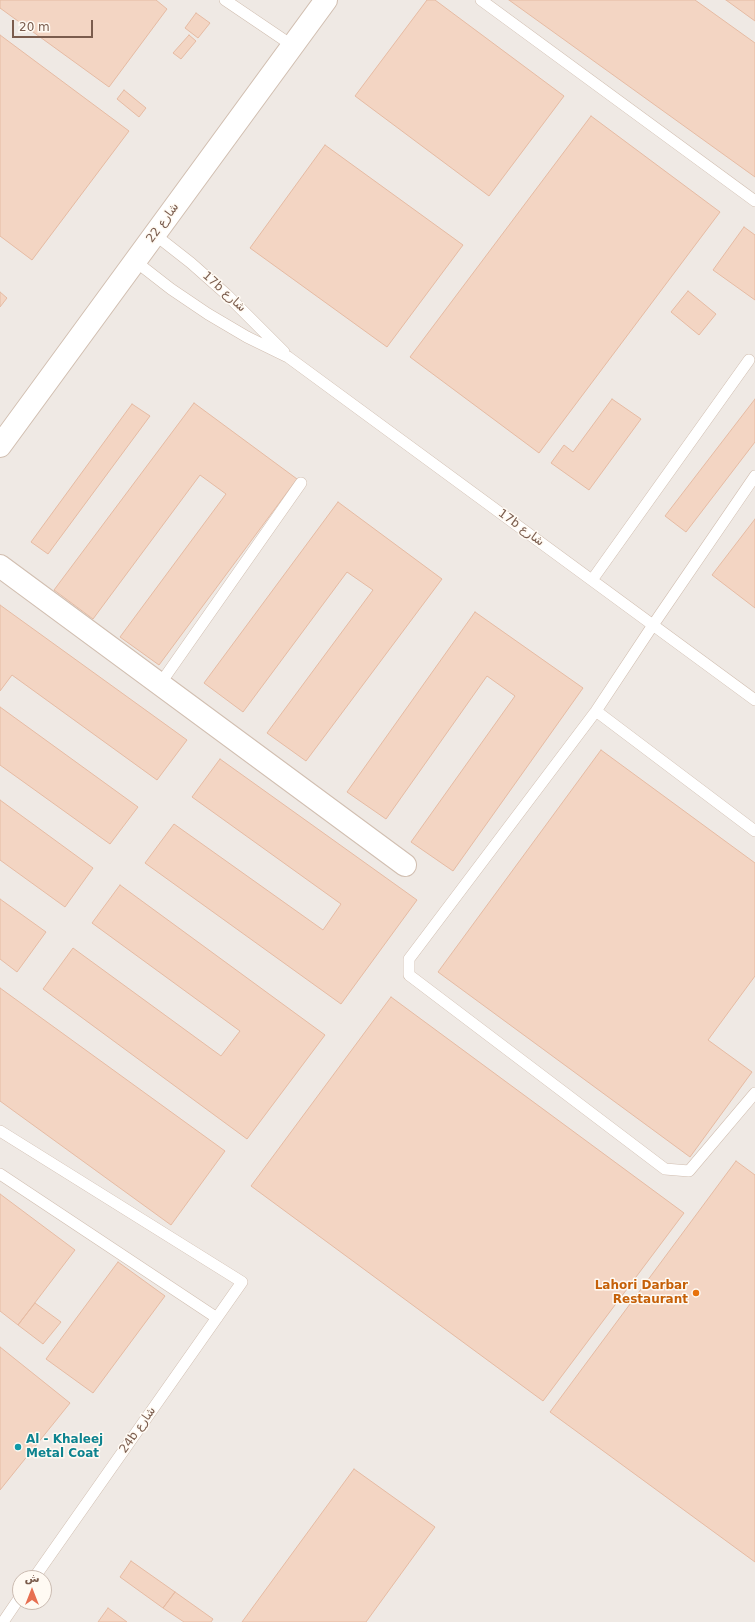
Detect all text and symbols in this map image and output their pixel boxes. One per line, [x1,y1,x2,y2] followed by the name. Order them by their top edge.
[14,12,95,38] scale bar
[19,20,50,34] text: 20 m
[144,200,182,246] street label: شارع 22
[199,269,249,315] street label: 17b شارع
[495,506,547,550] street label: 17b شارع
[595,1279,688,1307] place label: Lahori Darbar Restaurant
[691,1288,701,1298] marker: Lahori Darbar Restaurant
[117,1404,159,1456] street label: 24b شارع
[26,1433,103,1461] place label: Al - Khaleej Metal Coat
[13,1442,23,1452] marker: Al - Khaleej Metal Coat
[12,1570,52,1610] north arrow
[24,1572,40,1585] text: ش

